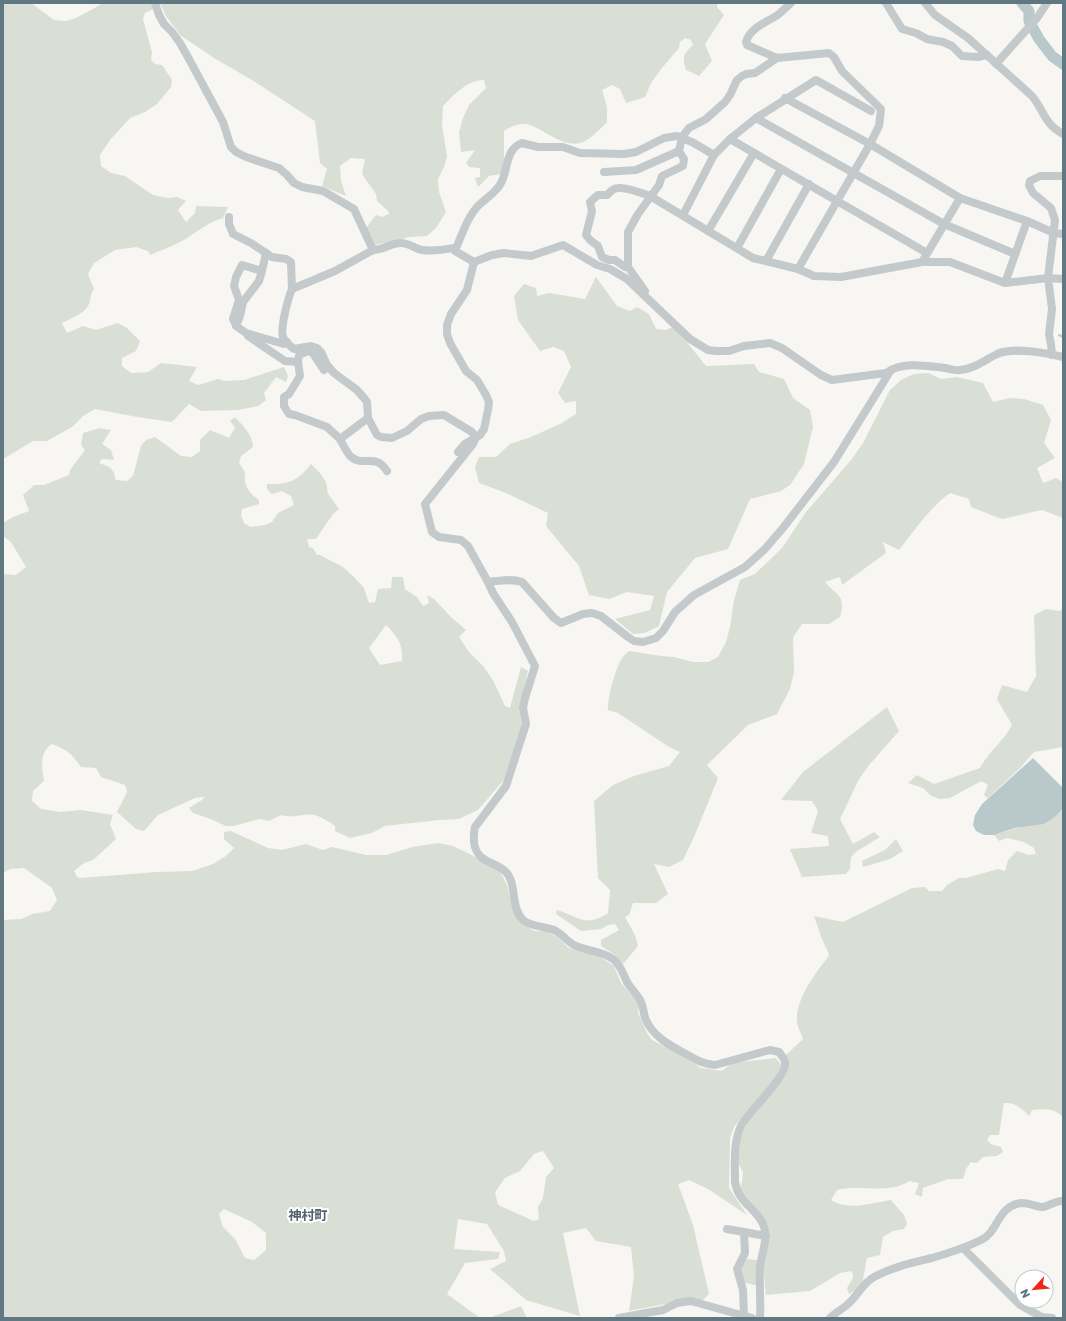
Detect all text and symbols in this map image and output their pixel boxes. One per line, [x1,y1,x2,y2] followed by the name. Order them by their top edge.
[288,1207,328,1223] district label: 神村町
[1014,1269,1054,1309] north arrow
[1017,1287,1032,1300] text: N

